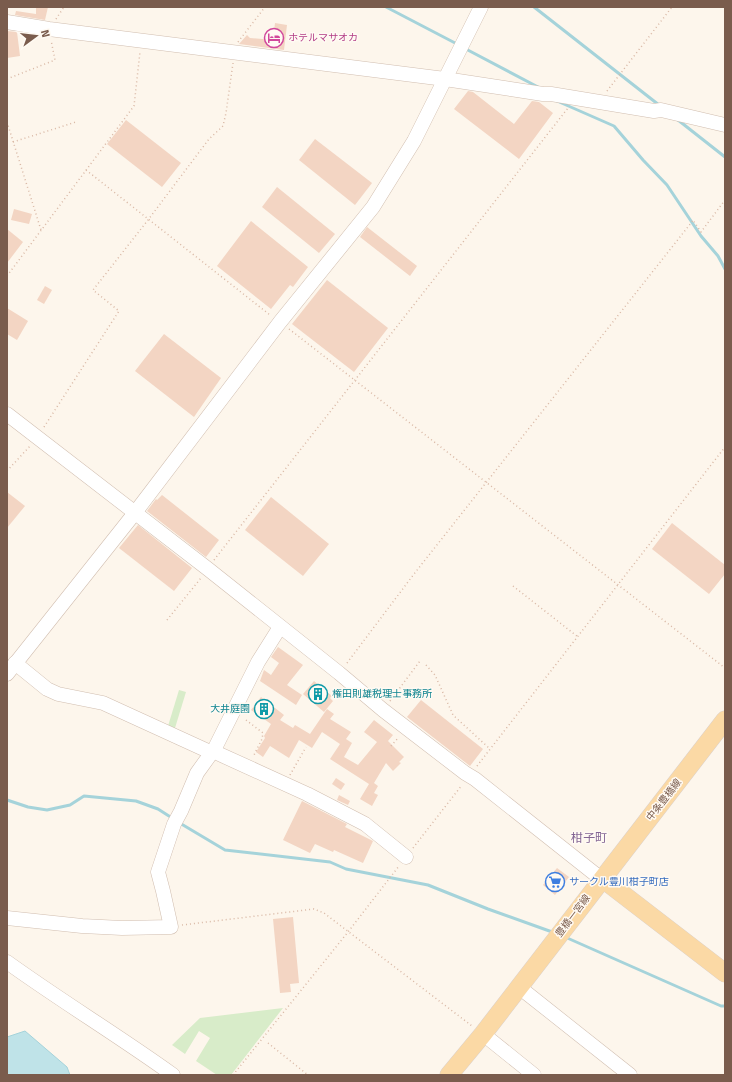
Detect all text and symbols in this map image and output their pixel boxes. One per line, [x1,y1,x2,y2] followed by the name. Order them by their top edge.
[16,16,56,56] north arrow
[263,27,285,49] hotel icon: ホテルマサオカ
[38,28,52,39] text: N
[288,32,358,44] place label: ホテルマサオカ
[307,683,329,705] building icon: 権田則雄税理士事務所
[332,688,432,700] place label: 権田則雄税理士事務所
[253,698,275,720] building icon: 大井庭園
[210,703,250,715] place label: 大井庭園
[644,777,684,823] street label: 中条豊橋線
[571,831,607,845] district label: 柑子町
[544,871,566,893] supermarket icon: サークル豊川柑子町店
[569,876,669,888] place label: サークル豊川柑子町店
[553,892,593,940] street label: 豊橋一宮線

